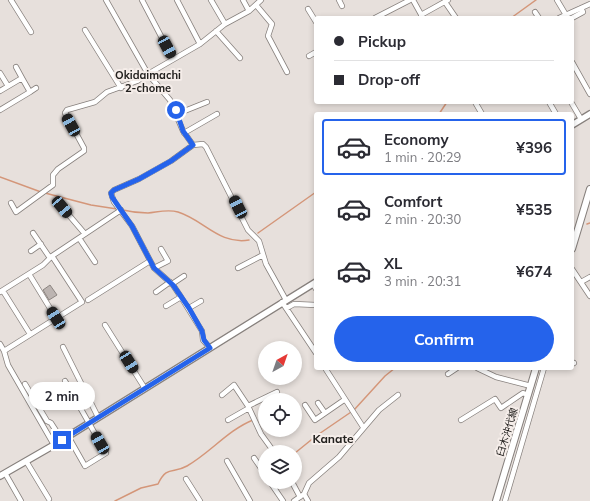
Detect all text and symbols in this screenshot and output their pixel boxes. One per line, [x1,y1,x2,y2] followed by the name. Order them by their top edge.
[358,32,406,51] text: Pickup
[156,34,178,60] car
[115,68,181,95] district label: Okidaimachi 2-chome
[358,70,420,89] text: Drop-off
[167,101,185,119] route start
[60,112,82,138] car
[336,129,372,165] icon: car
[384,130,449,149] text: Economy
[516,138,552,157] text: ¥396
[384,149,461,165] text: 1 min · 20:29
[336,191,372,227] icon: car
[384,192,442,211] text: Comfort
[50,194,74,220] car
[227,194,249,220] car
[516,200,552,219] text: ¥535
[384,211,461,227] text: 2 min · 20:30
[336,253,372,289] icon: car
[384,254,402,273] text: XL
[516,262,552,281] text: ¥674
[384,273,461,289] text: 3 min · 20:31
[45,305,67,331] car
[334,316,554,362] button: Confirm
[258,341,302,385] north arrow
[258,341,302,489] map controls
[118,349,140,375] car
[29,382,95,410] callout: 2 min
[45,388,79,404] text: 2 min
[258,393,302,437] button: locate
[493,406,521,458] street label: 臼木沖代線
[89,430,111,456] car
[53,431,71,449] route end
[312,431,354,446] district label: Kanate
[258,445,302,489] button: layers

